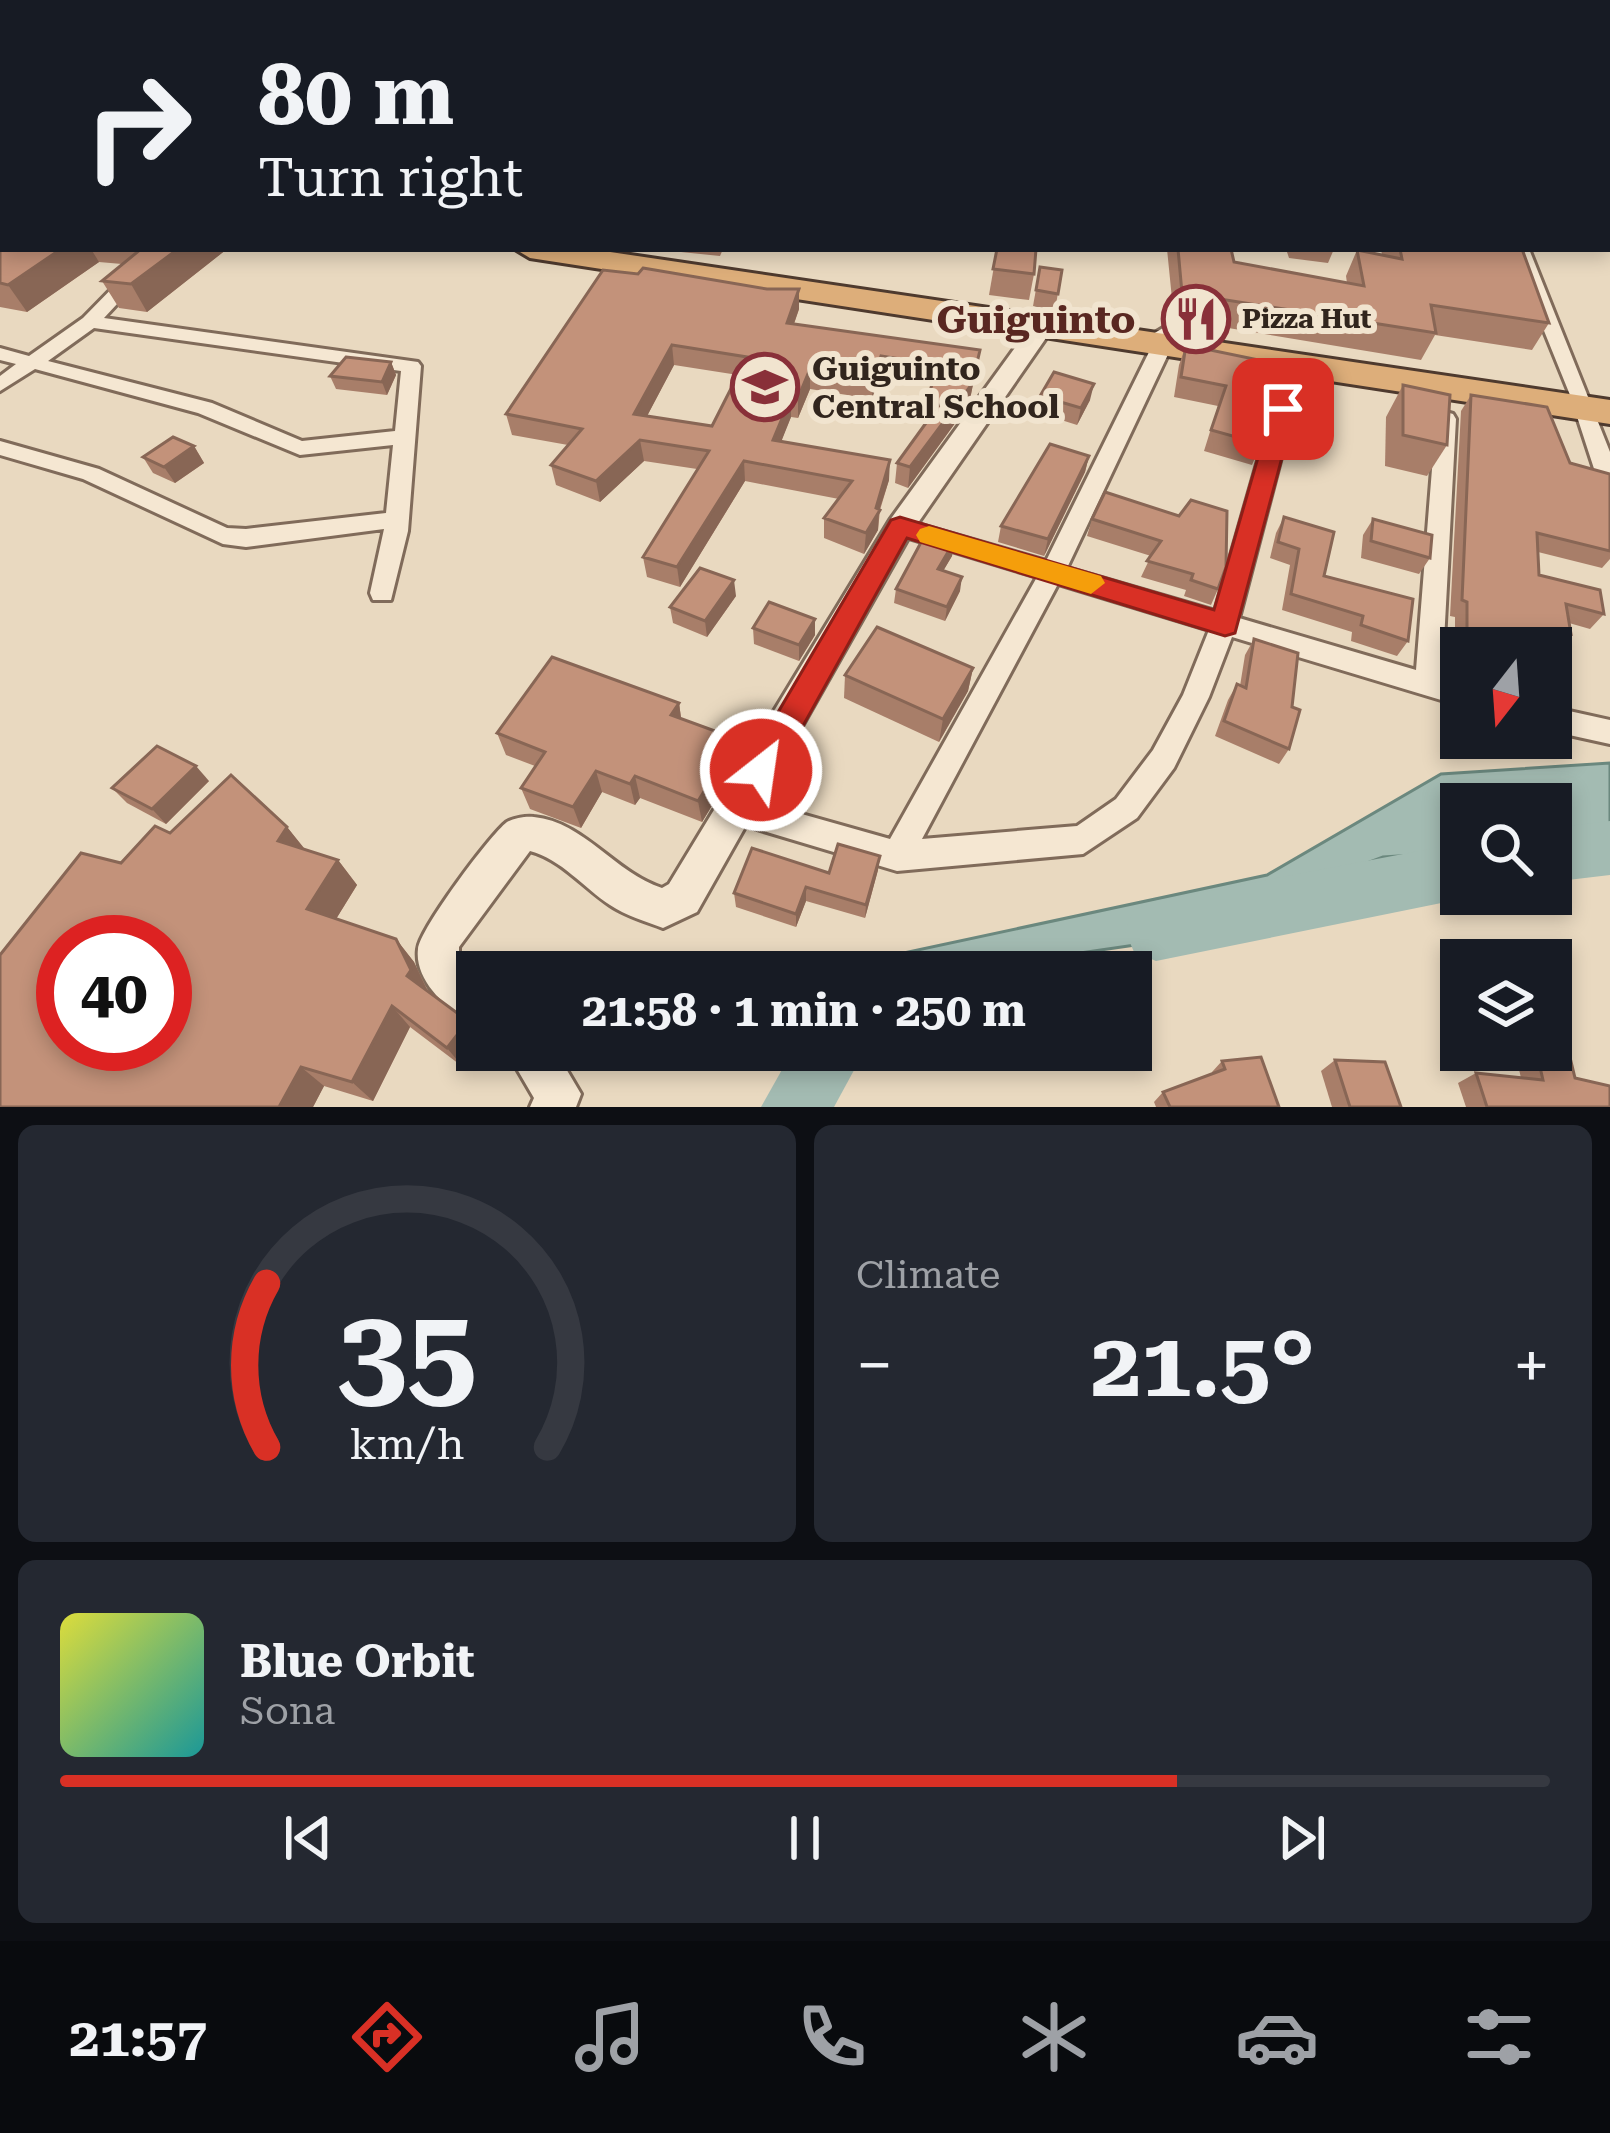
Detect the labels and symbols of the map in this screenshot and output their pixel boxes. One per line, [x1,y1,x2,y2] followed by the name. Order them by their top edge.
[1161,284,1231,354] restaurant icon: Pizza Hut
[936,297,1136,343] district label: Guiguinto
[1242,303,1371,335] place label: Pizza Hut
[812,349,1060,426] place label: Guiguinto Central School
[730,352,800,422] school or university icon: Guiguinto Central School
[1232,358,1334,460] pin
[1440,627,1572,759] north arrow
[698,707,824,833] position arrow
[36,915,192,1071] speed limit sign: 40

